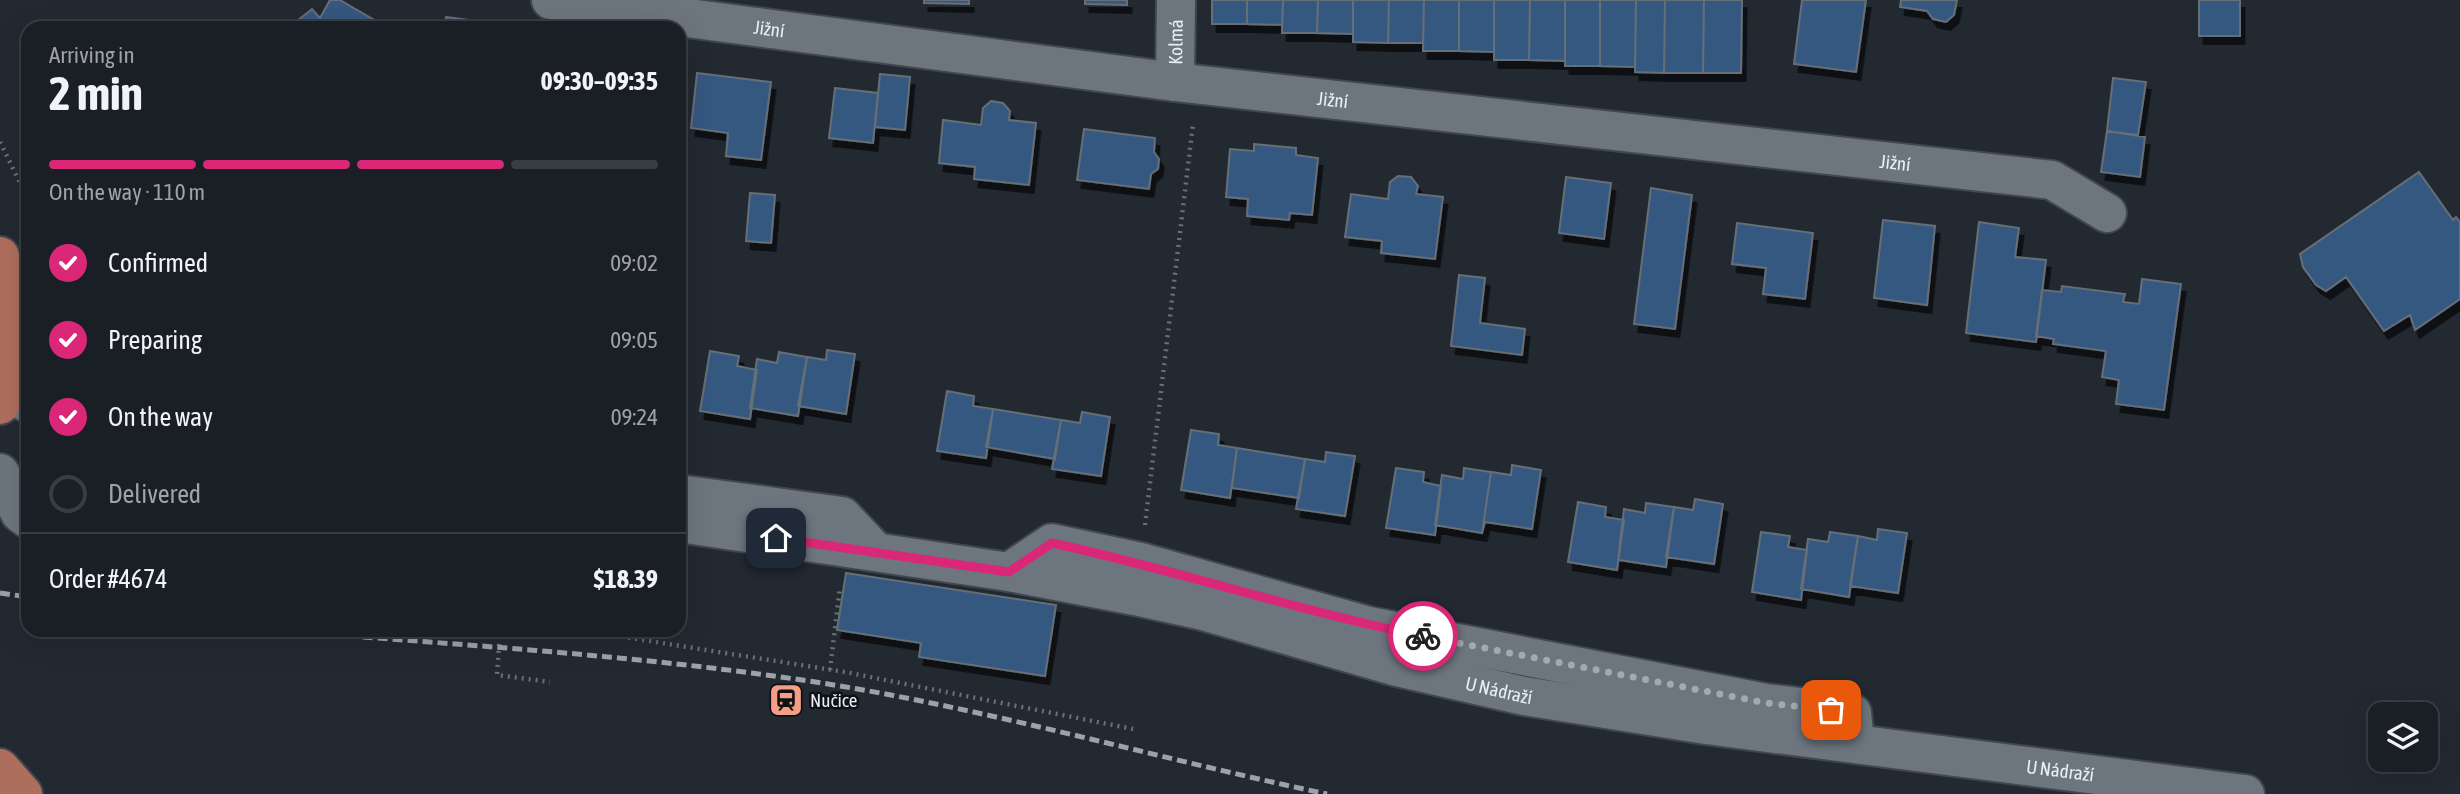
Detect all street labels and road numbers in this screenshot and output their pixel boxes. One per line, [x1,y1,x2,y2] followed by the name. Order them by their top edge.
[752,16,786,42] street label: Jižní
[1164,19,1187,65] street label: Kolmá
[1316,87,1349,112] street label: Jižní
[1879,150,1912,175] street label: Jižní
[1463,672,1534,708] street label: U Nádraží
[2025,755,2095,786] street label: U Nádraží

